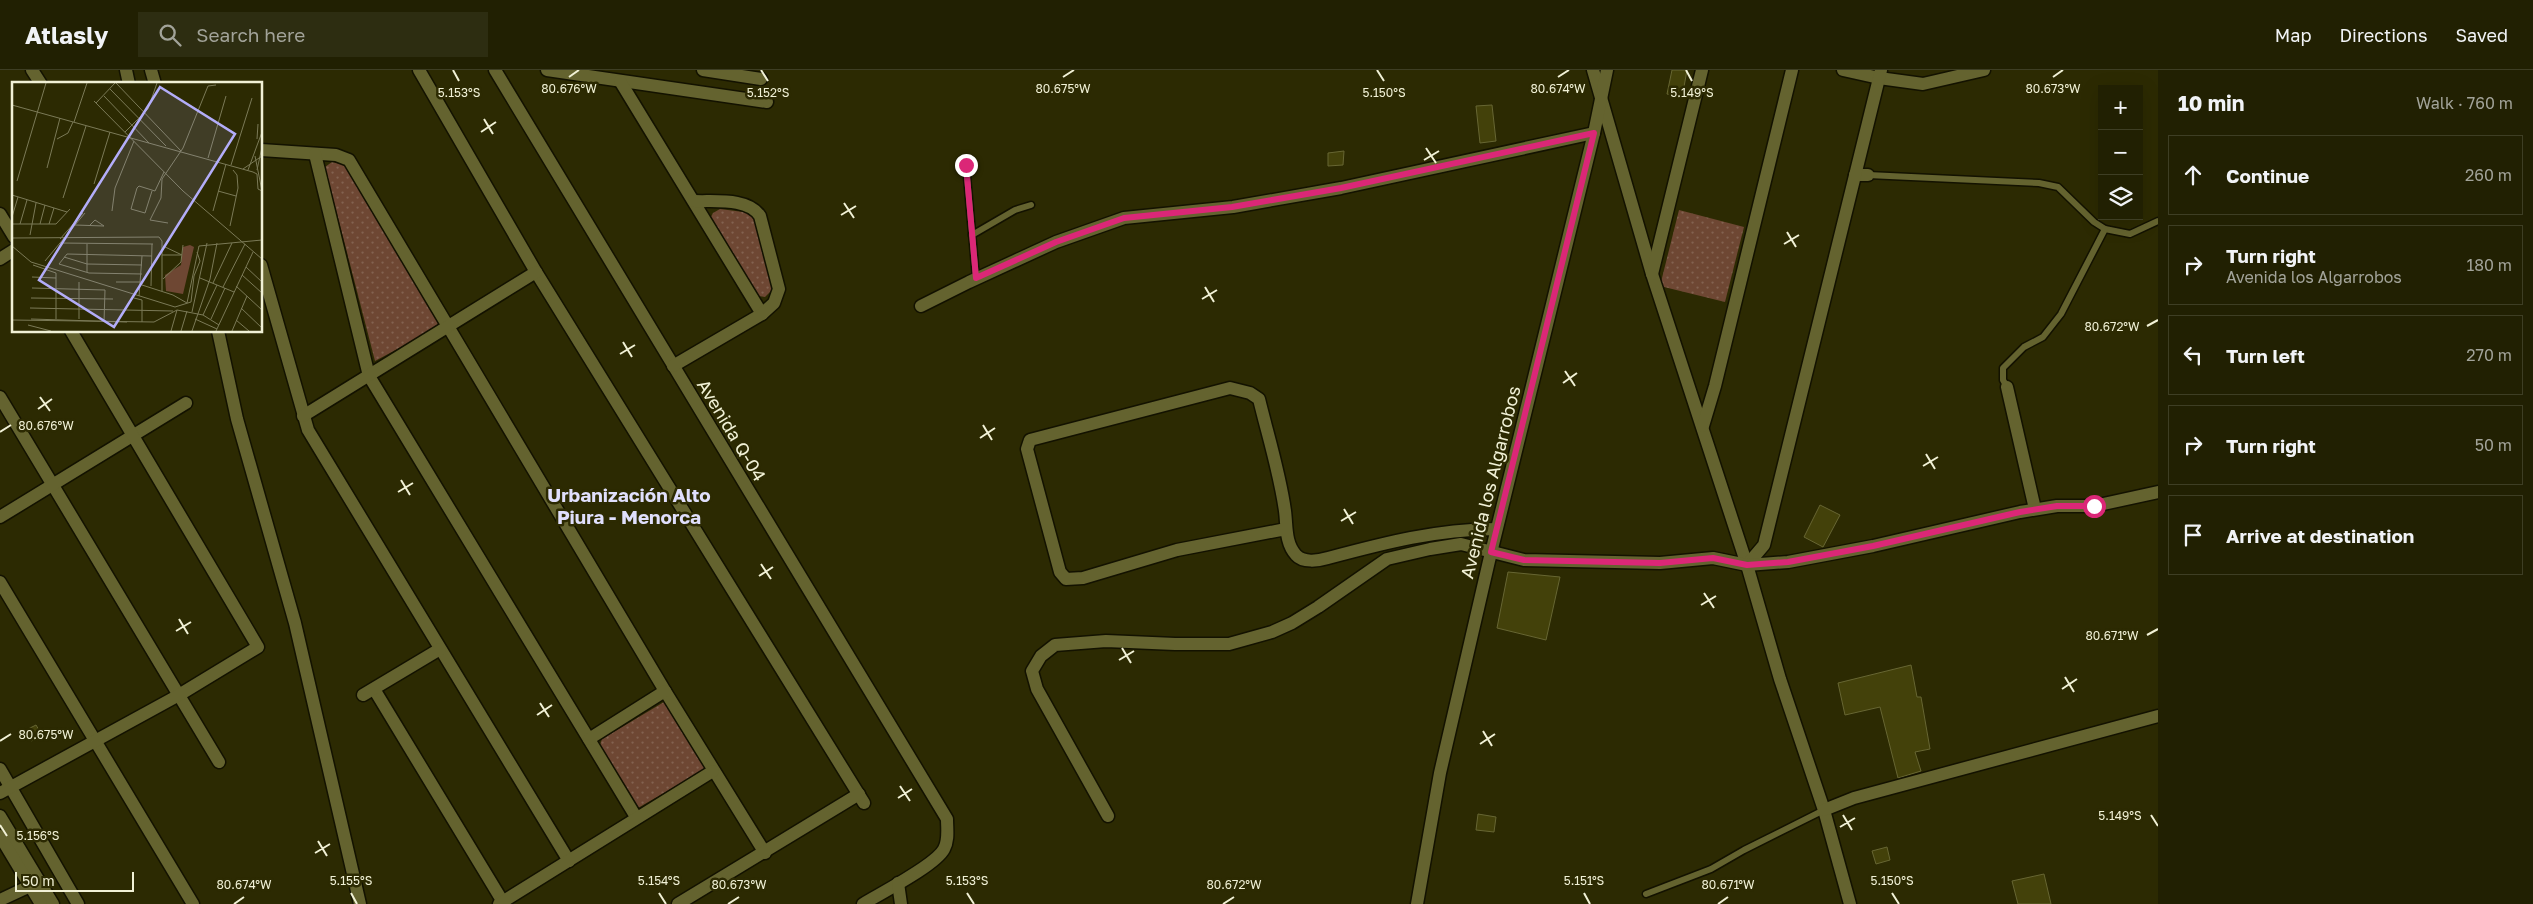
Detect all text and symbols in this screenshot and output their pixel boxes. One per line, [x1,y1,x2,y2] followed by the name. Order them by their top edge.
[138,12,488,57] search box
[25,20,108,49] text: Atlasly
[156,21,184,49] icon: search
[196,23,305,46] text: Search here
[2275,24,2311,46] text: Map
[2339,24,2427,46] text: Directions
[2455,24,2508,46] text: Saved
[541,81,597,96] text: 80.676°W
[1035,81,1091,96] text: 80.675°W
[1531,81,1586,96] text: 80.674°W
[2025,81,2081,96] text: 80.673°W
[12,82,262,332] inset map
[438,85,481,100] text: 5.153°S
[747,85,790,100] text: 5.152°S
[1362,85,1406,100] text: 5.150°S
[1670,85,1714,100] text: 5.149°S
[2098,85,2143,220] map controls
[2098,85,2143,130] button: +
[2178,90,2245,116] text: 10 min
[2416,93,2513,113] text: Walk · 760 m
[2098,130,2143,175] button: −
[955,154,978,177] route end
[2179,161,2207,189] icon: ahead
[2226,164,2309,187] text: Continue
[2465,165,2512,185] text: 260 m
[2098,175,2143,220] button: layers
[2226,244,2316,267] text: Turn right
[2179,251,2207,279] icon: right
[2466,255,2512,275] text: 180 m
[2226,267,2402,287] text: Avenida los Algarrobos
[2084,319,2140,334] text: 80.672°W
[2179,341,2207,369] icon: left
[2226,344,2305,367] text: Turn left
[2466,345,2512,365] text: 270 m
[693,375,771,485] street label: Avenida Q-04
[1455,383,1525,581] street label: Avenida los Algarrobos
[18,418,74,433] text: 80.676°W
[2179,431,2207,459] icon: right
[2226,434,2316,457] text: Turn right
[2475,435,2512,455] text: 50 m
[547,483,711,528] district label: Urbanización Alto Piura - Menorca
[2083,495,2106,518] route start
[2179,521,2207,549] icon: arrive
[2226,524,2414,547] text: Arrive at destination
[2085,628,2139,643] text: 80.671°W
[18,727,74,742] text: 80.675°W
[2098,808,2142,823] text: 5.149°S
[17,828,60,843] text: 5.156°S
[15,869,134,892] scale bar
[22,872,55,889] text: 50 m
[330,873,373,888] text: 5.155°S
[638,873,681,888] text: 5.154°S
[946,873,989,888] text: 5.153°S
[1564,873,1605,888] text: 5.151°S
[1870,873,1914,888] text: 5.150°S
[217,877,272,892] text: 80.674°W
[711,877,767,892] text: 80.673°W
[1206,877,1262,892] text: 80.672°W
[1701,877,1755,892] text: 80.671°W

